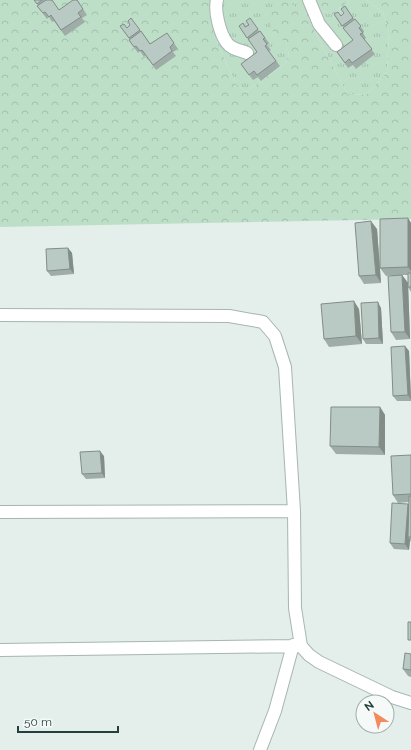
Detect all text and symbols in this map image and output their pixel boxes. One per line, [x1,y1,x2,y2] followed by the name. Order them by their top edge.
[355,694,395,734] north arrow
[362,699,377,714] text: N
[18,708,118,734] scale bar
[24,715,52,729] text: 50 m

